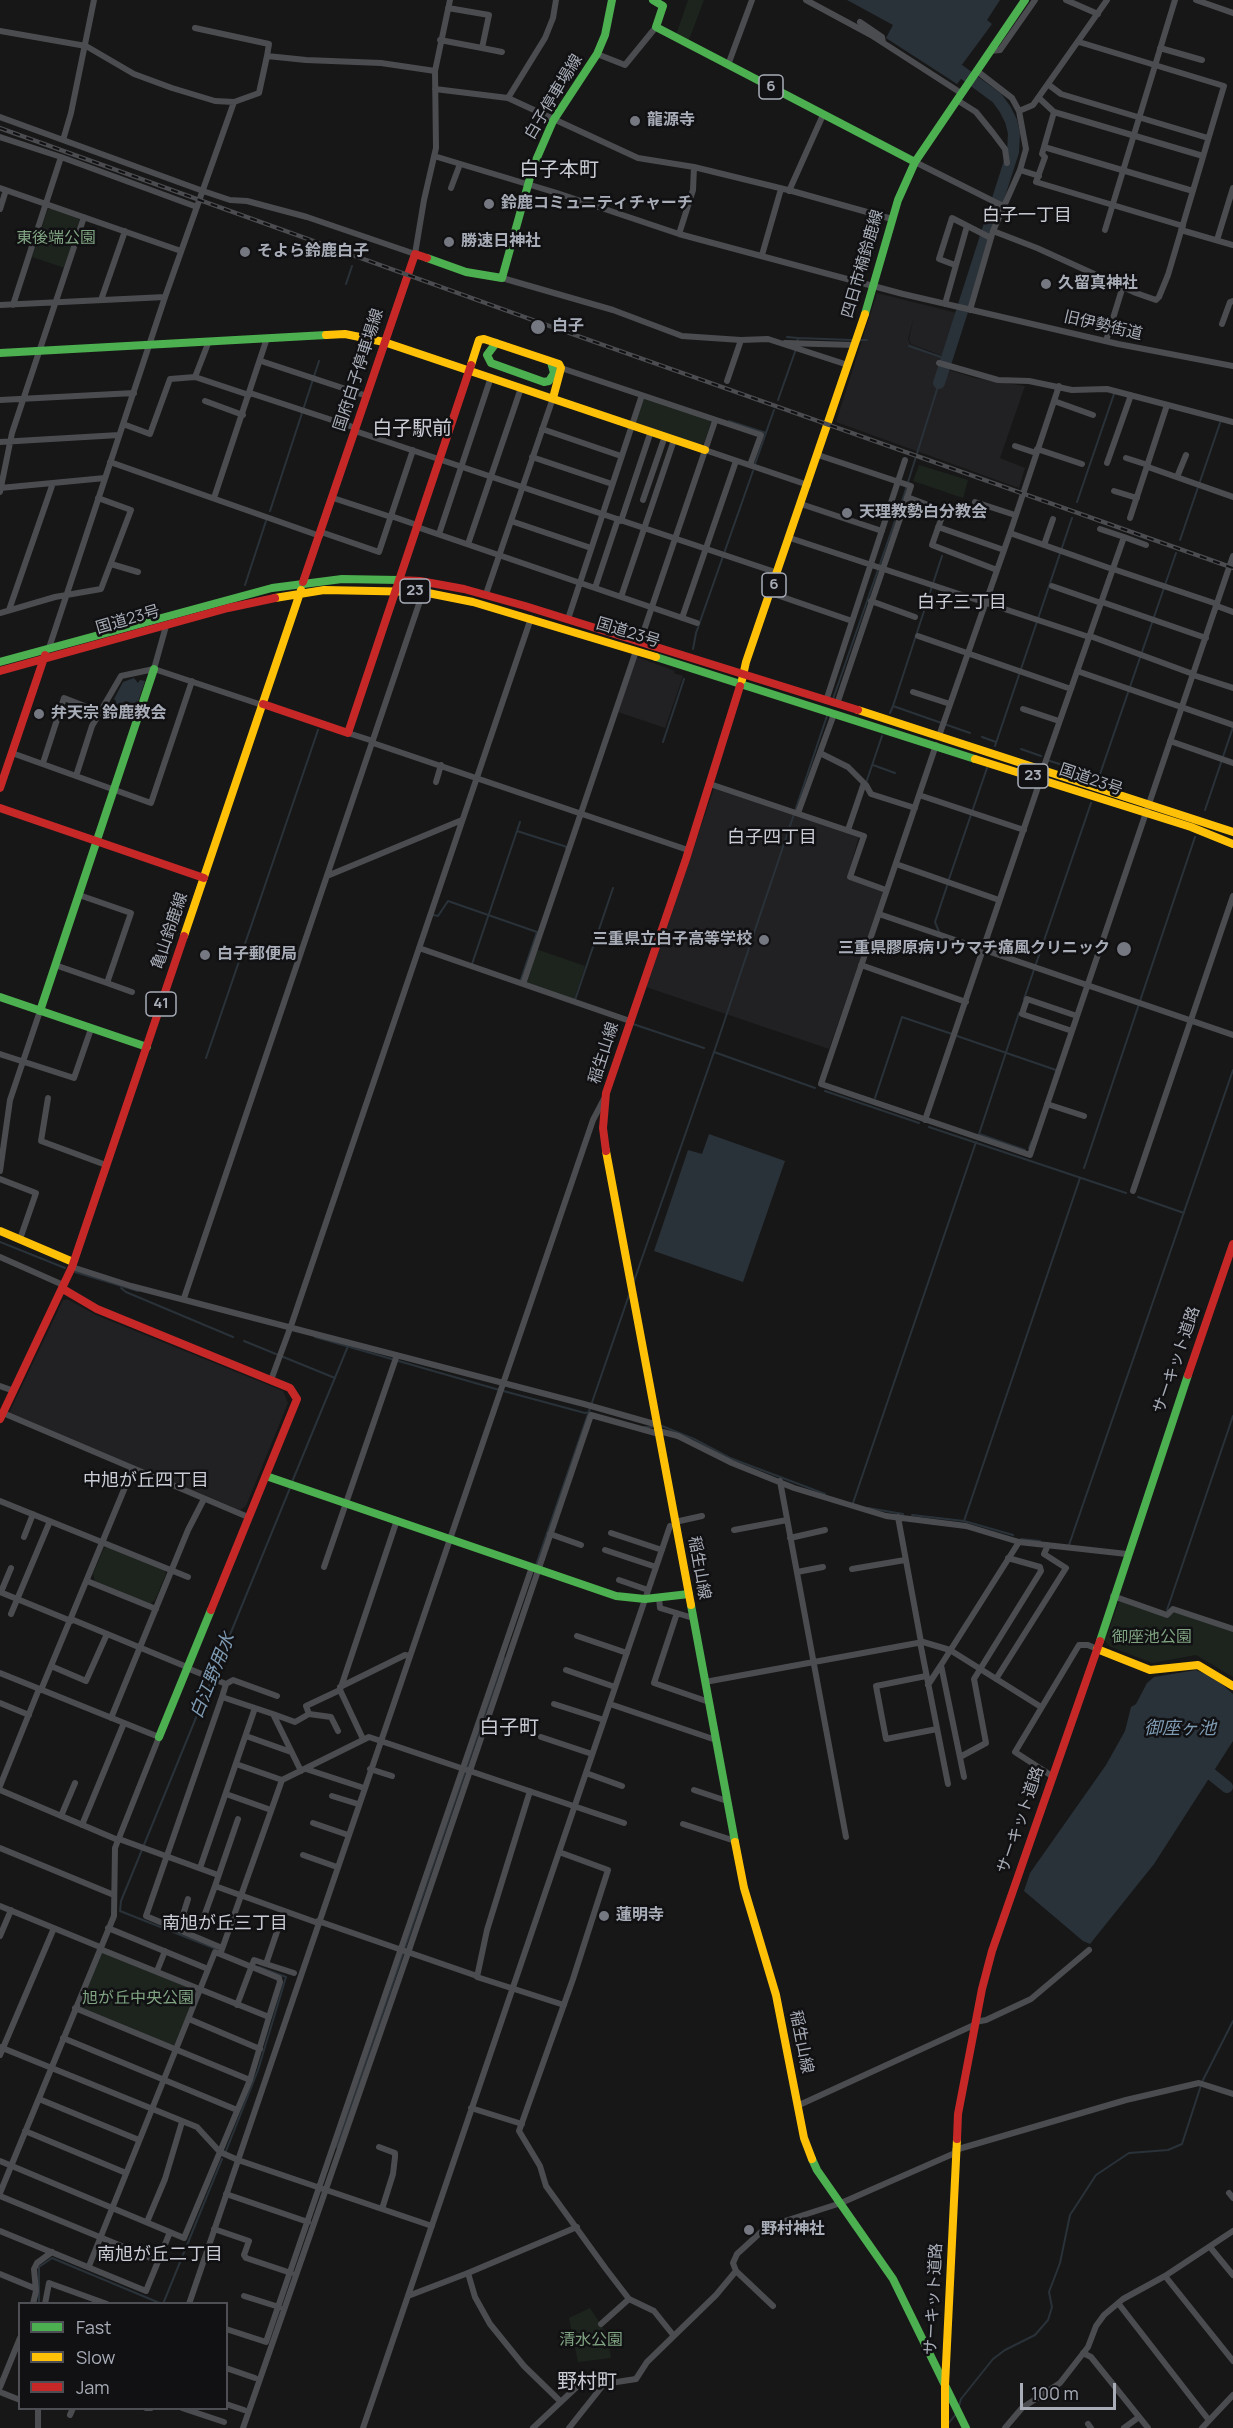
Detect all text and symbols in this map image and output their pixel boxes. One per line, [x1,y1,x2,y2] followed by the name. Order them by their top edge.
[521,51,587,143] street label: 白子停車場線
[759,75,783,99] road number: 6
[647,111,695,131] place label: 龍源寺
[628,114,642,128] marker: 龍源寺
[519,158,599,182] district label: 白子本町
[501,194,693,214] place label: 鈴鹿コミュニティチャーチ
[482,197,496,211] marker: 鈴鹿コミュニティチャーチ
[982,205,1072,227] district label: 白子一丁目
[838,208,888,320] street label: 四日市楠鈴鹿線
[16,229,96,249] park label: 東後端公園
[461,232,541,252] place label: 勝速日神社
[442,235,456,249] marker: 勝速日神社
[257,242,369,262] place label: そよら鈴鹿白子
[238,245,252,259] marker: そよら鈴鹿白子
[1058,274,1138,294] place label: 久留真神社
[1039,277,1053,291] marker: 久留真神社
[330,306,388,434] street label: 国府白子停車場線
[1062,308,1144,344] street label: 旧伊勢街道
[552,317,584,337] place label: 白子
[529,318,547,336] marker: 白子
[372,417,452,441] district label: 白子駅前
[859,503,987,523] place label: 天理教勢白分教会
[840,506,854,520] marker: 天理教勢白分教会
[762,573,786,597] road number: 6
[400,579,430,603] road number: 23
[917,592,1007,614] district label: 白子三丁目
[94,602,162,638] street label: 国道23号
[594,614,662,652] street label: 国道23号
[51,704,166,724] place label: 弁天宗 鈴鹿教会
[32,707,46,721] marker: 弁天宗 鈴鹿教会
[1057,760,1125,800] street label: 国道23号
[1018,764,1048,788] road number: 23
[727,827,817,849] district label: 白子四丁目
[148,890,192,972] street label: 亀山鈴鹿線
[592,930,752,950] place label: 三重県立白子高等学校
[757,933,771,947] marker: 三重県立白子高等学校
[838,939,1110,959] place label: 三重県膠原病リウマチ痛風クリニック
[1115,940,1133,958] marker: 三重県膠原病リウマチ痛風クリニック
[217,945,297,965] place label: 白子郵便局
[198,948,212,962] marker: 白子郵便局
[146,992,176,1016] road number: 41
[585,1020,623,1086] street label: 稲生山線
[1150,1304,1204,1416] street label: サーキット道路
[83,1470,209,1492] district label: 中旭が丘四丁目
[684,1535,714,1601] street label: 稲生山線
[1112,1628,1192,1648] park label: 御座池公園
[186,1630,240,1722] water label: 白江野用水
[479,1716,539,1740] district label: 白子町
[1144,1718,1216,1740] water label: 御座ヶ池
[994,1764,1048,1876] street label: サーキット道路
[616,1906,664,1926] place label: 蓮明寺
[597,1909,611,1923] marker: 蓮明寺
[162,1913,288,1935] district label: 南旭が丘三丁目
[82,1989,194,2009] park label: 旭が丘中央公園
[785,2009,817,2075] street label: 稲生山線
[761,2220,825,2240] place label: 野村神社
[742,2223,756,2237] marker: 野村神社
[921,2243,947,2355] street label: サーキット道路
[97,2244,223,2266] district label: 南旭が丘二丁目
[18,2302,228,2410] legend
[76,2315,111,2339] text: Fast
[559,2331,623,2351] park label: 清水公園
[76,2345,115,2369] text: Slow
[557,2370,617,2394] district label: 野村町
[1023,2371,1119,2409] scale bar
[76,2375,110,2399] text: Jam
[1031,2381,1079,2405] text: 100 m

